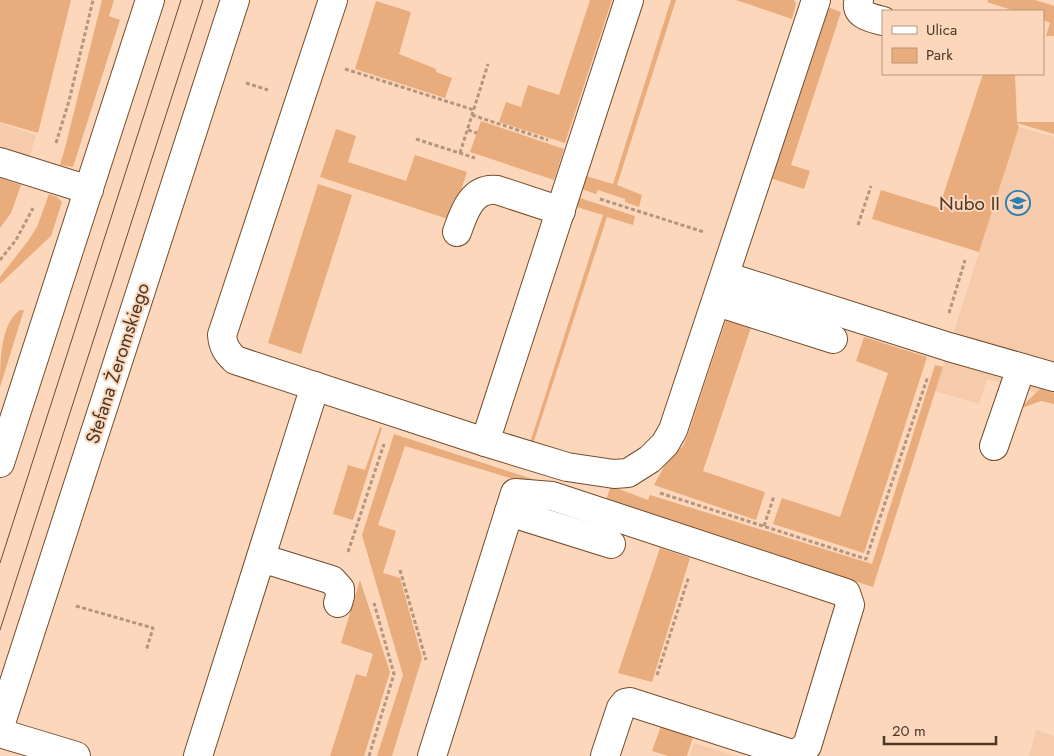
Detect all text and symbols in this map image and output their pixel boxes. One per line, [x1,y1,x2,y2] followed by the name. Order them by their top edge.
[882,10,1044,75] legend
[926,19,957,41] text: Ulica
[926,44,953,66] text: Park
[939,190,1000,217] place label: Nubo II
[1005,190,1031,216] school or university icon: Nubo II
[79,279,156,447] street label: Stefana Żeromskiego
[884,714,996,746] scale bar
[892,720,926,742] text: 20 m

